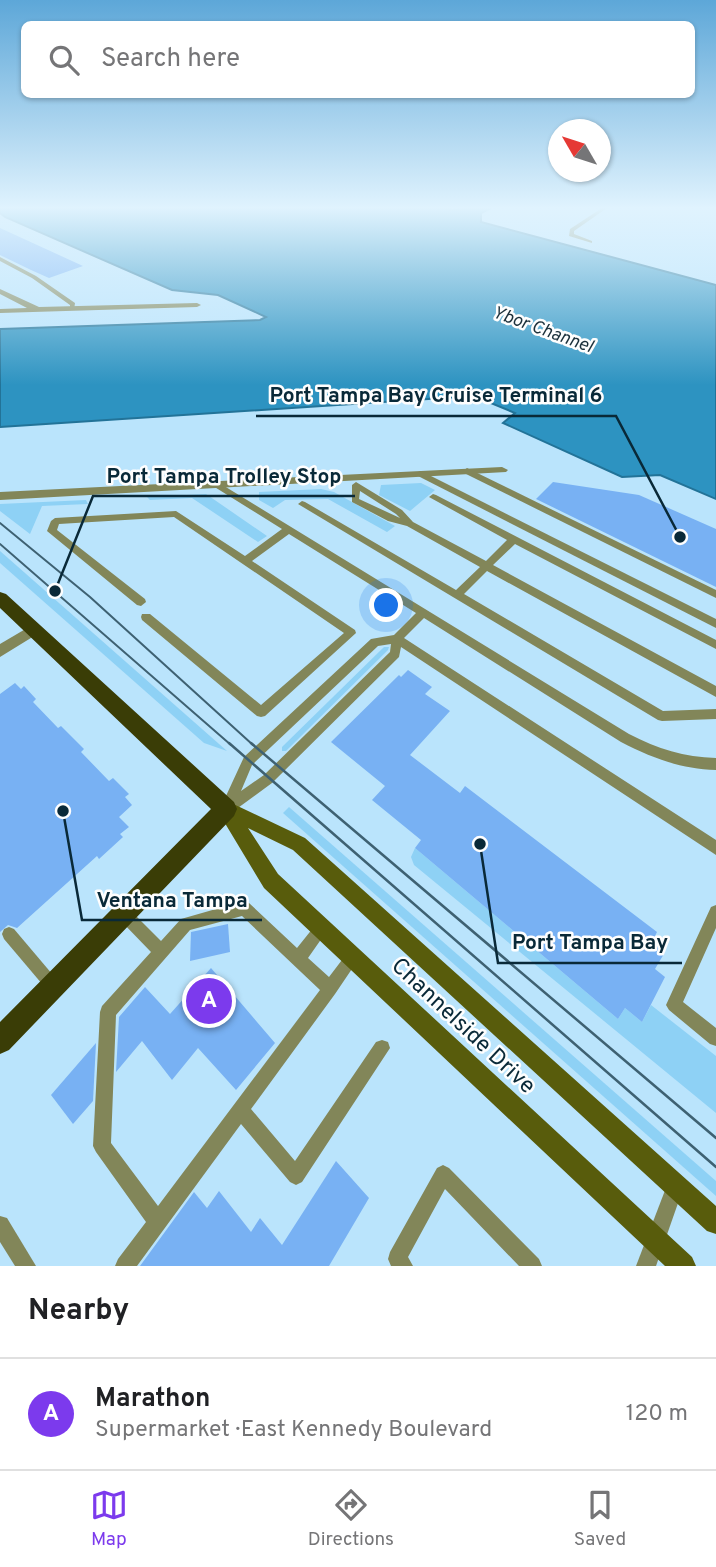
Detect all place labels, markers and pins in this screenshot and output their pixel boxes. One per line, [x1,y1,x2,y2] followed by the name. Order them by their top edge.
[256,374,616,416] callout: Port Tampa Bay Cruise Terminal 6
[93,454,355,496] callout: Port Tampa Trolley Stop
[82,878,262,920] callout: Ventana Tampa
[498,921,682,963] callout: Port Tampa Bay
[186,975,232,1027] pin: A

